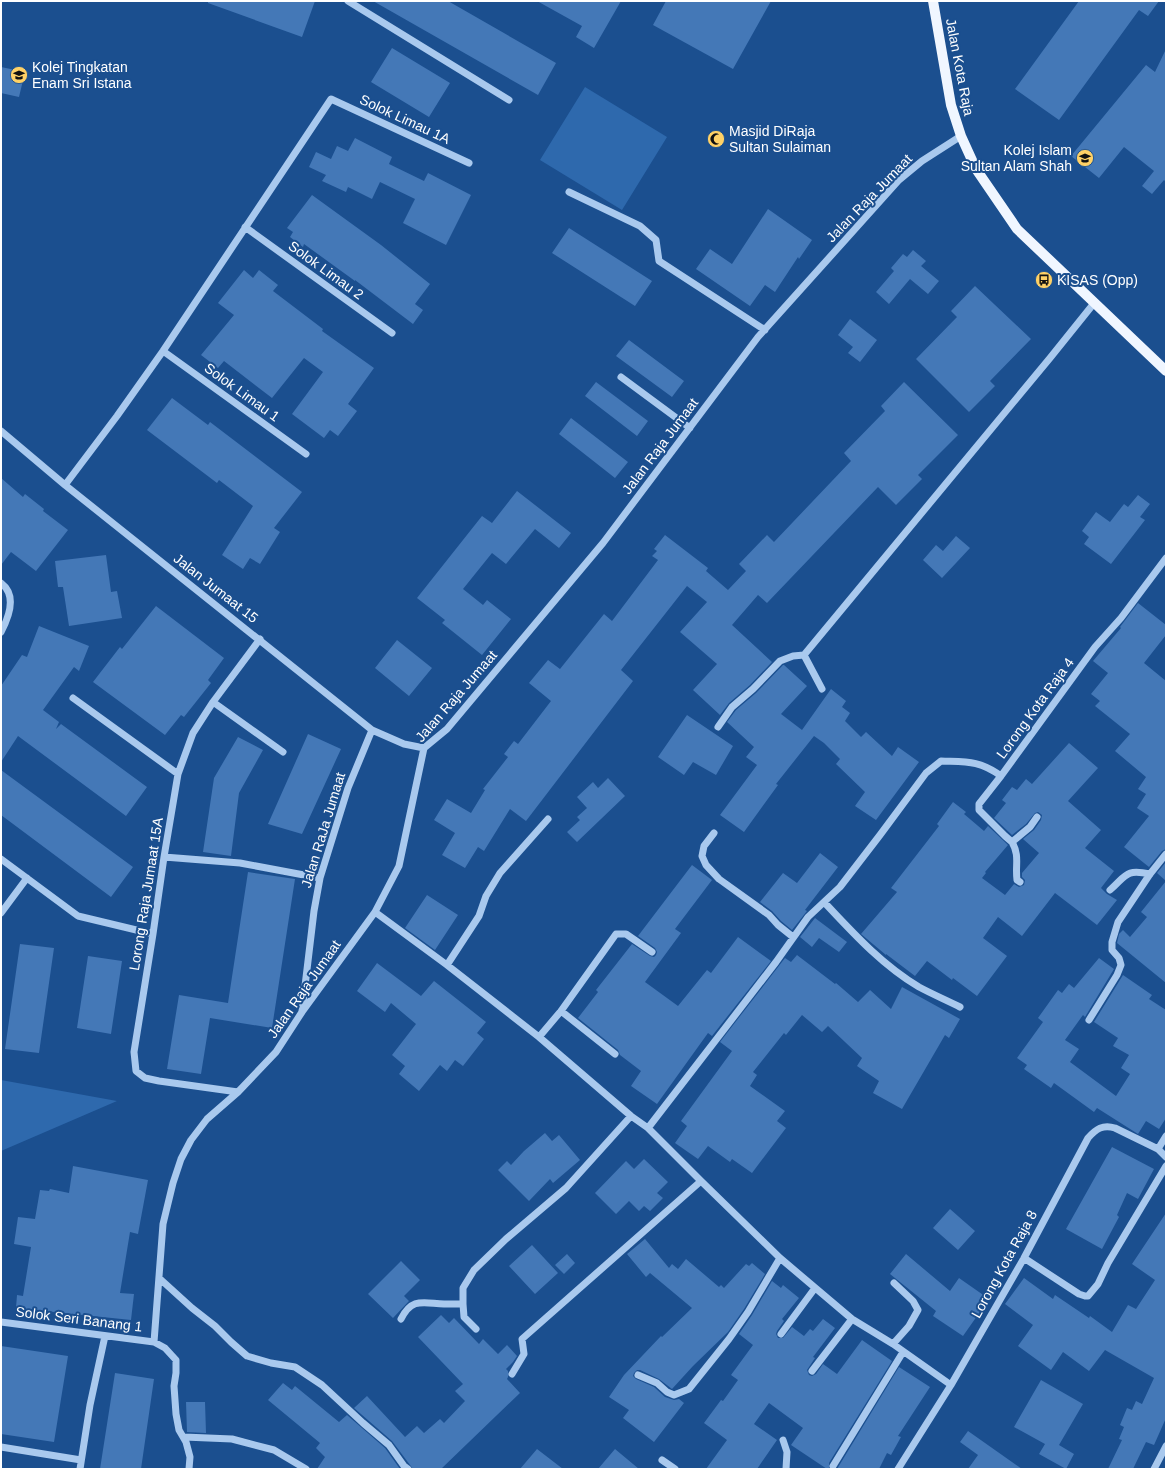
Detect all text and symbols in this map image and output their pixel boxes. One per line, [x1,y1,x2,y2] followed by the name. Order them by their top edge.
[943,17,977,117] street label: Jalan Kota Raja
[32,59,132,91] place label: Kolej Tingkatan Enam Sri Istana
[9,65,29,85] school or university icon: Kolej Tingkatan Enam Sri Istana
[357,91,453,147] street label: Solok Limau 1A
[729,123,831,155] place label: Masjid DiRaja Sultan Sulaiman
[706,129,726,149] mosque icon: Masjid DiRaja Sultan Sulaiman
[961,142,1072,174] place label: Kolej Islam Sultan Alam Shah
[1075,148,1095,168] school or university icon: Kolej Islam Sultan Alam Shah
[823,151,915,245] street label: Jalan Raja Jumaat
[285,237,367,303] street label: Solok Limau 2
[1034,270,1054,290] bus stop icon: KISAS (Opp)
[1057,272,1138,288] place label: KISAS (Opp)
[201,359,283,425] street label: Solok Limau 1
[619,395,701,497] street label: Jalan Raja Jumaat
[171,550,262,626] street label: Jalan Jumaat 15
[412,647,500,745] street label: Jalan Raja Jumaat
[993,654,1077,762] street label: Lorong Kota Raja 4
[298,770,348,890] street label: Jalan RaJa Jumaat
[126,816,166,972] street label: Lorong Raja Jumaat 15A
[264,937,344,1041] street label: Jalan Raja Jumaat
[968,1207,1040,1321] street label: Lorong Kota Raja 8
[15,1303,144,1335] street label: Solok Seri Banang 1

